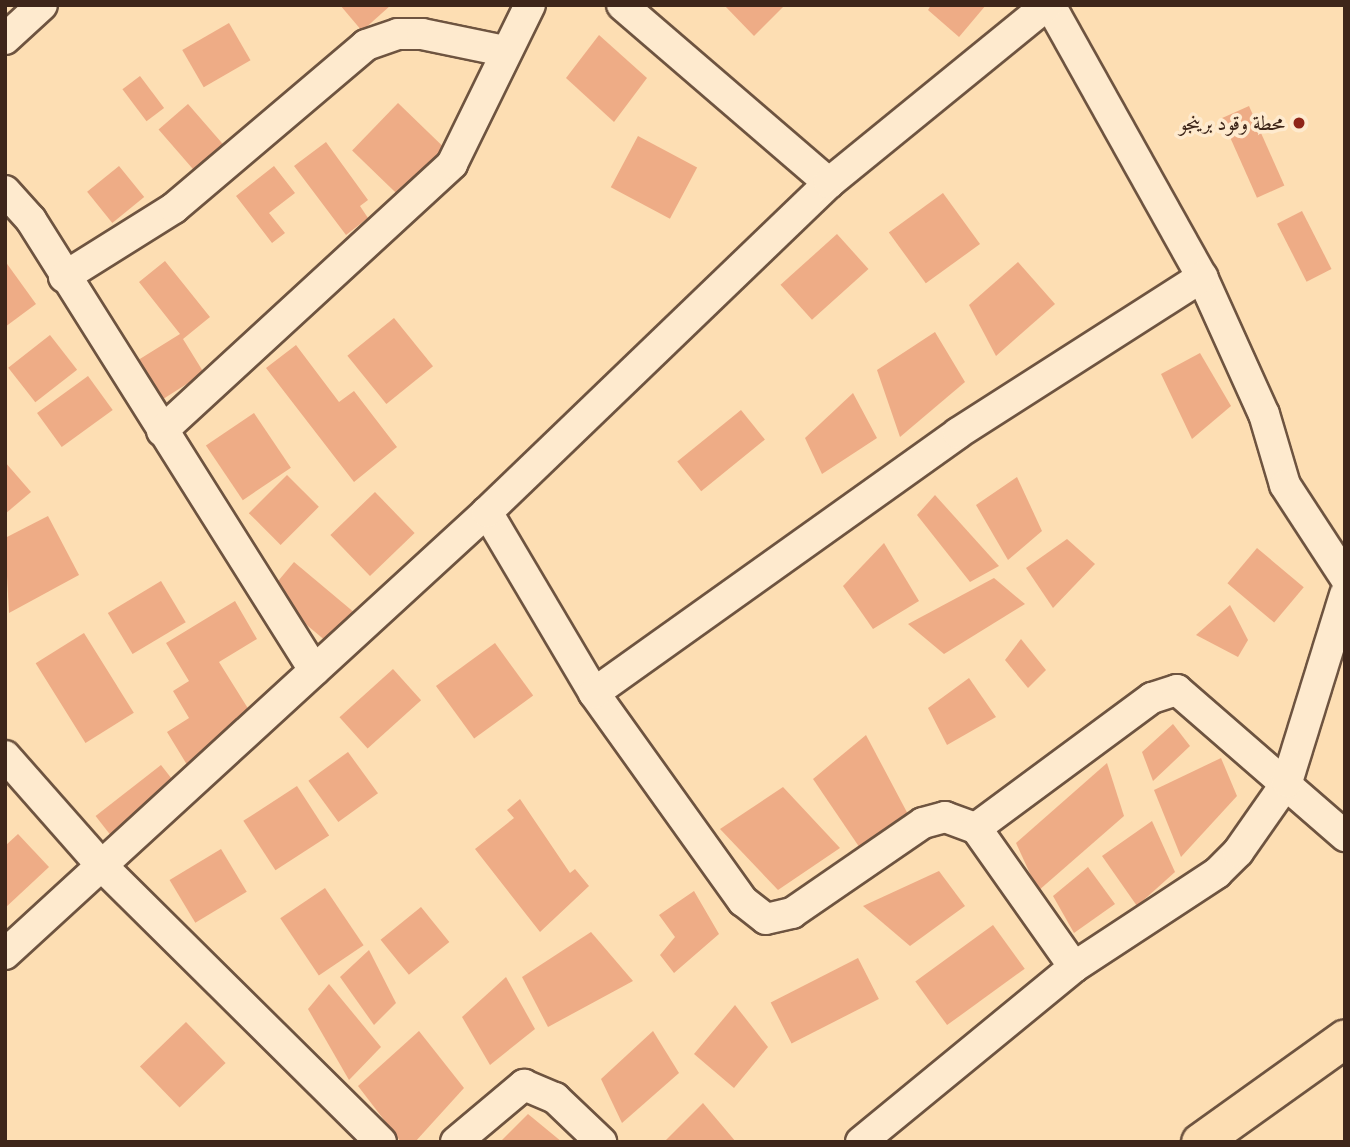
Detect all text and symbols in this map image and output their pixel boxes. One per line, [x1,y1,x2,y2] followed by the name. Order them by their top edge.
[1179,110,1285,136] place label: محطة وقود برينجو
[1291,115,1307,131] marker: محطة وقود برينجو

